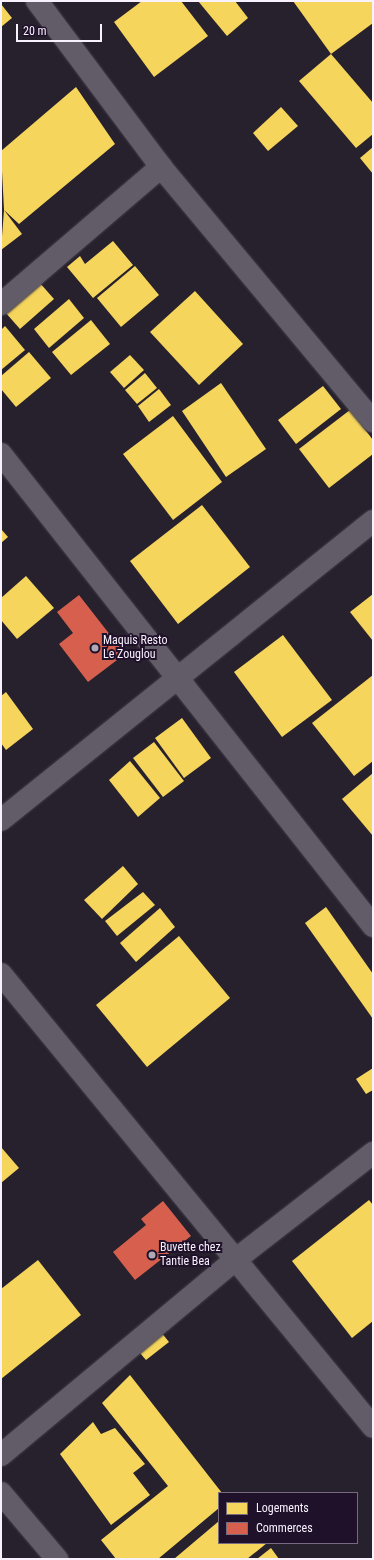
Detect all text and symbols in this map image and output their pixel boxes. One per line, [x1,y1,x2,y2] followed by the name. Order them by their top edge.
[18,16,104,42] scale bar
[23,24,47,38] text: 20 m
[103,634,168,662] place label: Maquis Resto Le Zouglou
[90,643,100,653] marker: Maquis Resto Le Zouglou
[160,1241,221,1269] place label: Buvette chez Tantie Bea
[147,1250,157,1260] marker: Buvette chez Tantie Bea
[218,1492,358,1544] legend
[256,1501,309,1515] text: Logements
[256,1521,313,1535] text: Commerces

